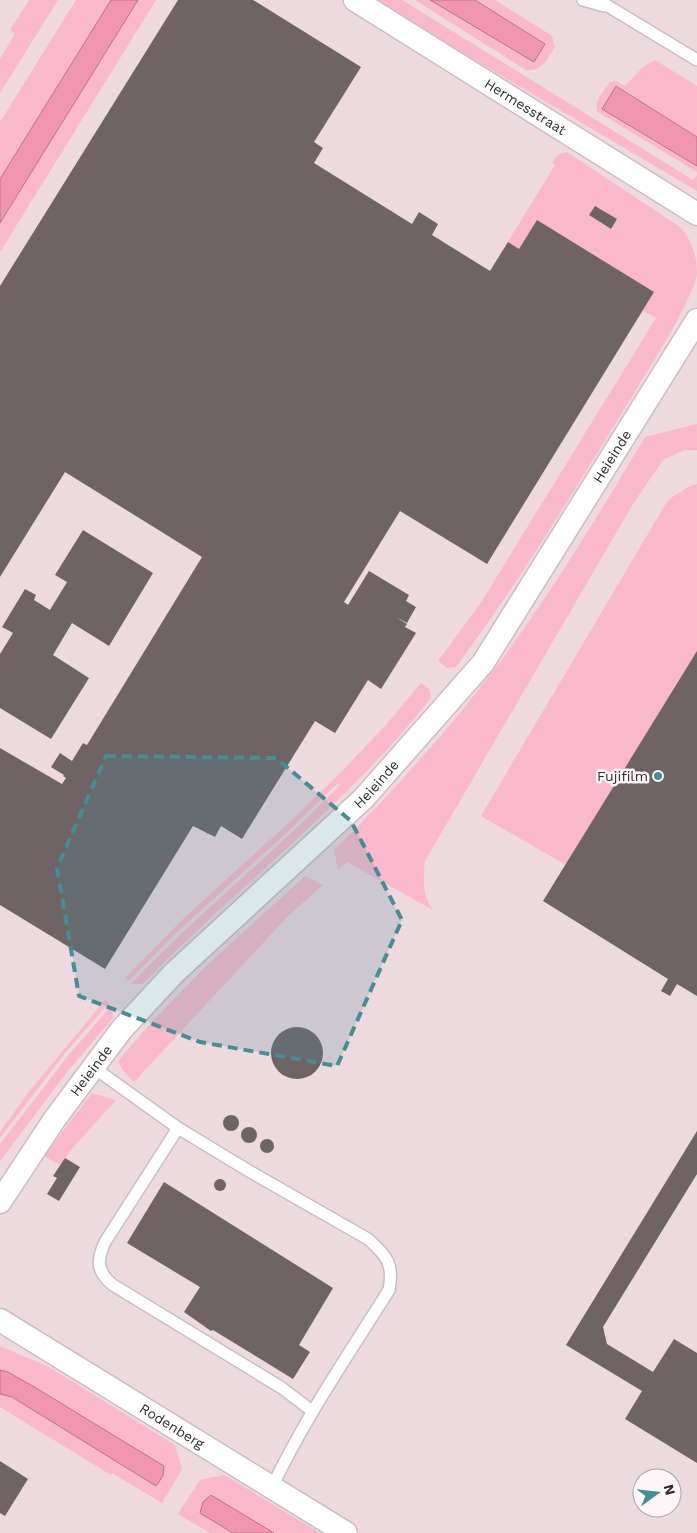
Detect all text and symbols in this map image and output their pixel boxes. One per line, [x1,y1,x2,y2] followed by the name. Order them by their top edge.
[482,75,569,138] street label: Hermesstraat
[589,427,634,486] street label: Heieinde
[350,757,402,811] street label: Heieinde
[597,768,648,784] place label: Fujifilm
[652,770,664,782] marker: Fujifilm
[67,1042,115,1099] street label: Heieinde
[137,1400,208,1452] street label: Rodenberg
[632,1468,682,1518] north arrow
[660,1483,679,1497] text: N

